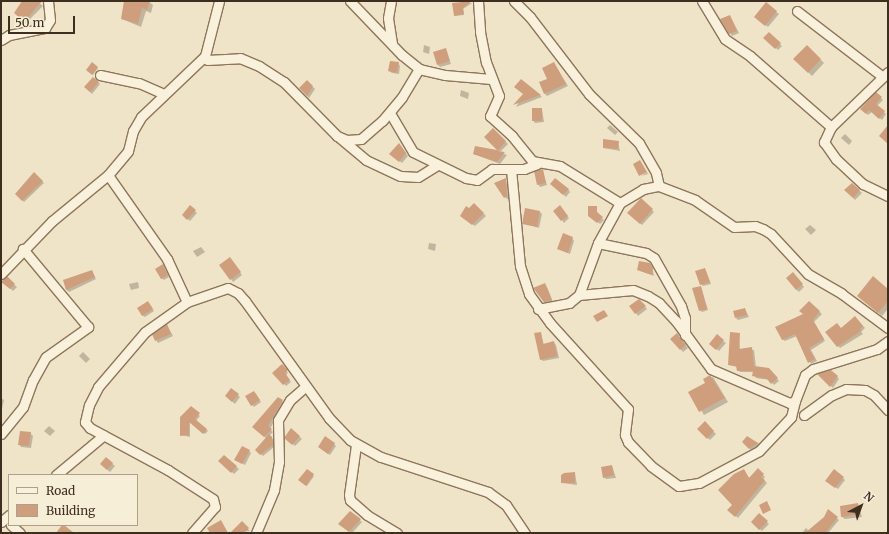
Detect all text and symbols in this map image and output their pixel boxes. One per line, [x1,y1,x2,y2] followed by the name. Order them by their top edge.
[10,8,77,34] scale bar
[15,15,44,30] text: 50 m
[8,474,138,526] legend
[46,483,75,498] text: Road
[841,486,881,526] north arrow
[861,489,877,505] text: N
[46,503,95,518] text: Building

